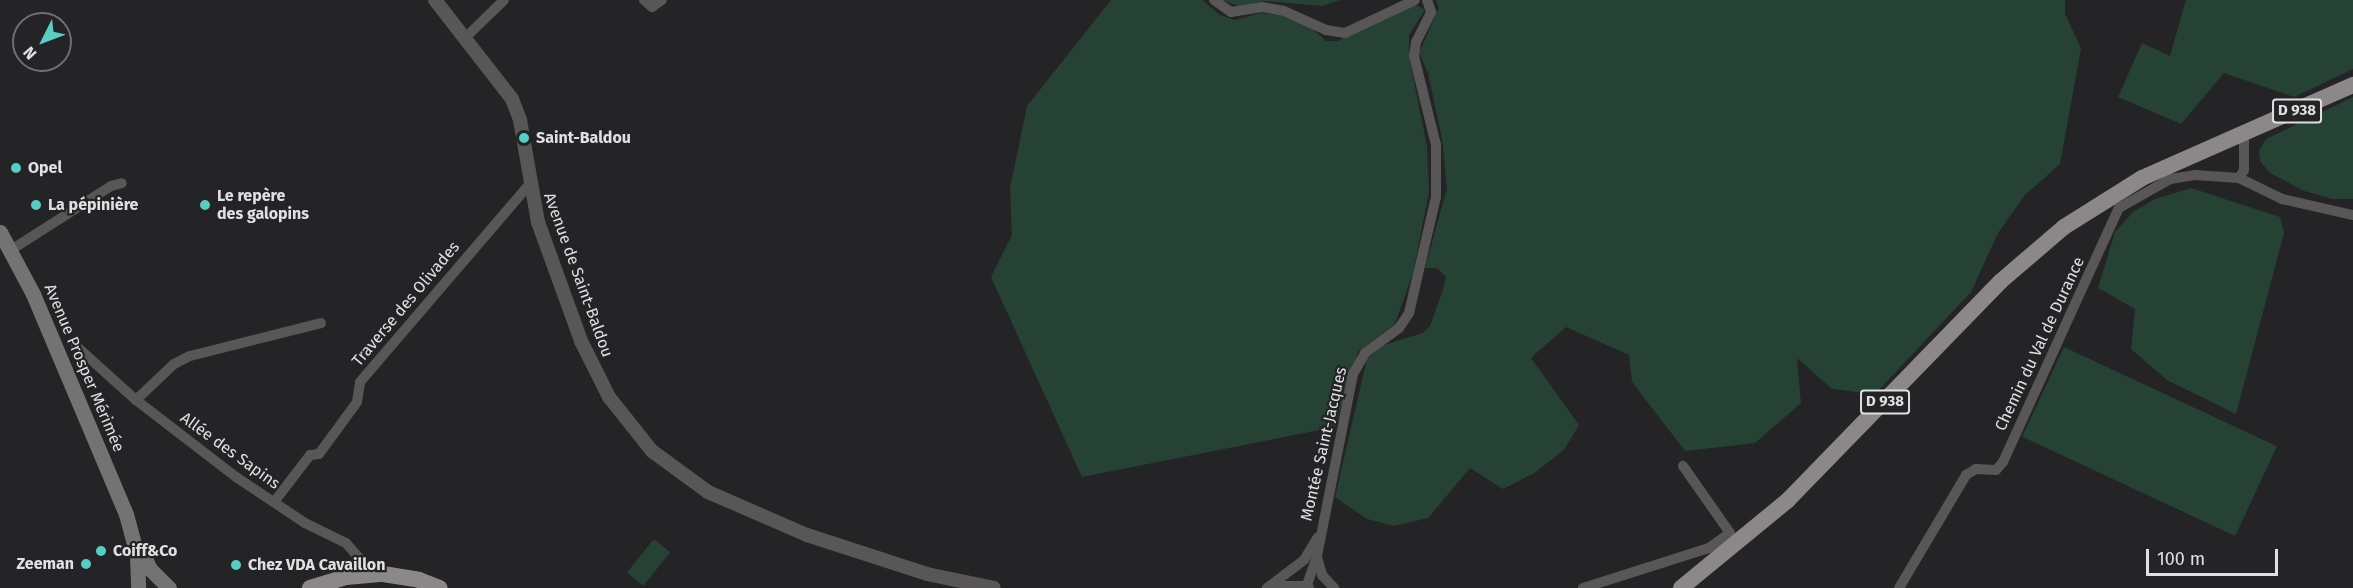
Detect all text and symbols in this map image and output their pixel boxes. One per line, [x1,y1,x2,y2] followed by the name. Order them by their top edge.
[12,12,72,72] north arrow
[19,43,40,63] text: N
[2272,99,2322,123] road number: D 938
[536,128,631,148] place label: Saint-Baldou
[517,131,531,145] marker: Saint-Baldou
[28,158,62,178] place label: Opel
[9,161,23,175] marker: Opel
[217,186,309,224] place label: Le repère des galopins
[539,190,617,360] street label: Avenue de Saint-Baldou
[48,195,138,215] place label: La pépinière
[29,198,43,212] marker: La pépinière
[198,198,212,212] marker: Le repère des galopins
[348,238,464,370] street label: Traverse des Olivades
[1991,254,2089,434] street label: Chemin du Val de Durance
[40,281,128,455] street label: Avenue Prosper Mérimée
[1297,365,1351,523] street label: Montée Saint-Jacques
[1860,390,1910,414] road number: D 938
[176,408,284,494] street label: Allée des Sapins
[2149,537,2281,575] scale bar
[113,541,177,561] place label: Coiff&Co
[94,544,108,558] marker: Coiff&Co
[2157,548,2205,570] text: 100 m
[16,554,74,574] place label: Zeeman
[248,555,385,575] place label: Chez VDA Cavaillon
[79,557,93,571] marker: Zeeman
[229,558,243,572] marker: Chez VDA Cavaillon

